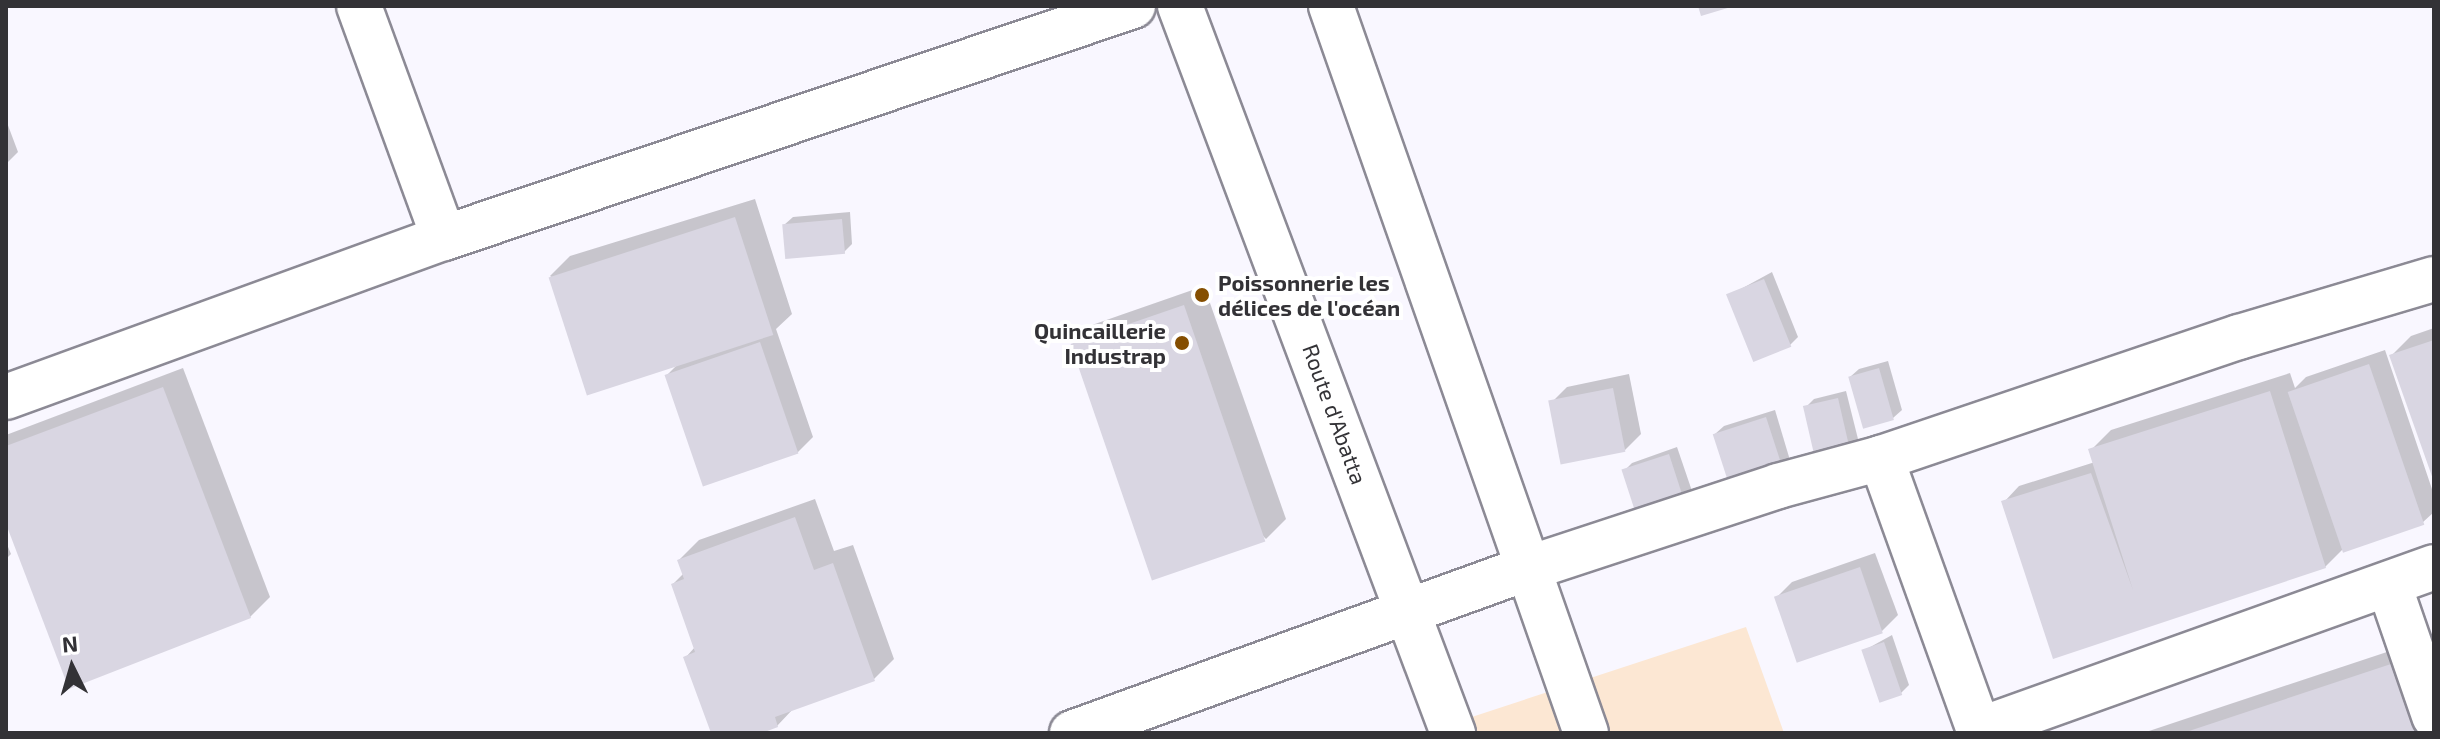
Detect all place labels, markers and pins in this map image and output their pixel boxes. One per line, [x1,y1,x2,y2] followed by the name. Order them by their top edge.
[1218,269,1400,320] place label: Poissonnerie les délices de l'océan
[1193,286,1211,304] marker: Poissonnerie les délices de l'océan
[1034,317,1166,368] place label: Quincaillerie Industrap
[1173,334,1191,352] marker: Quincaillerie Industrap

